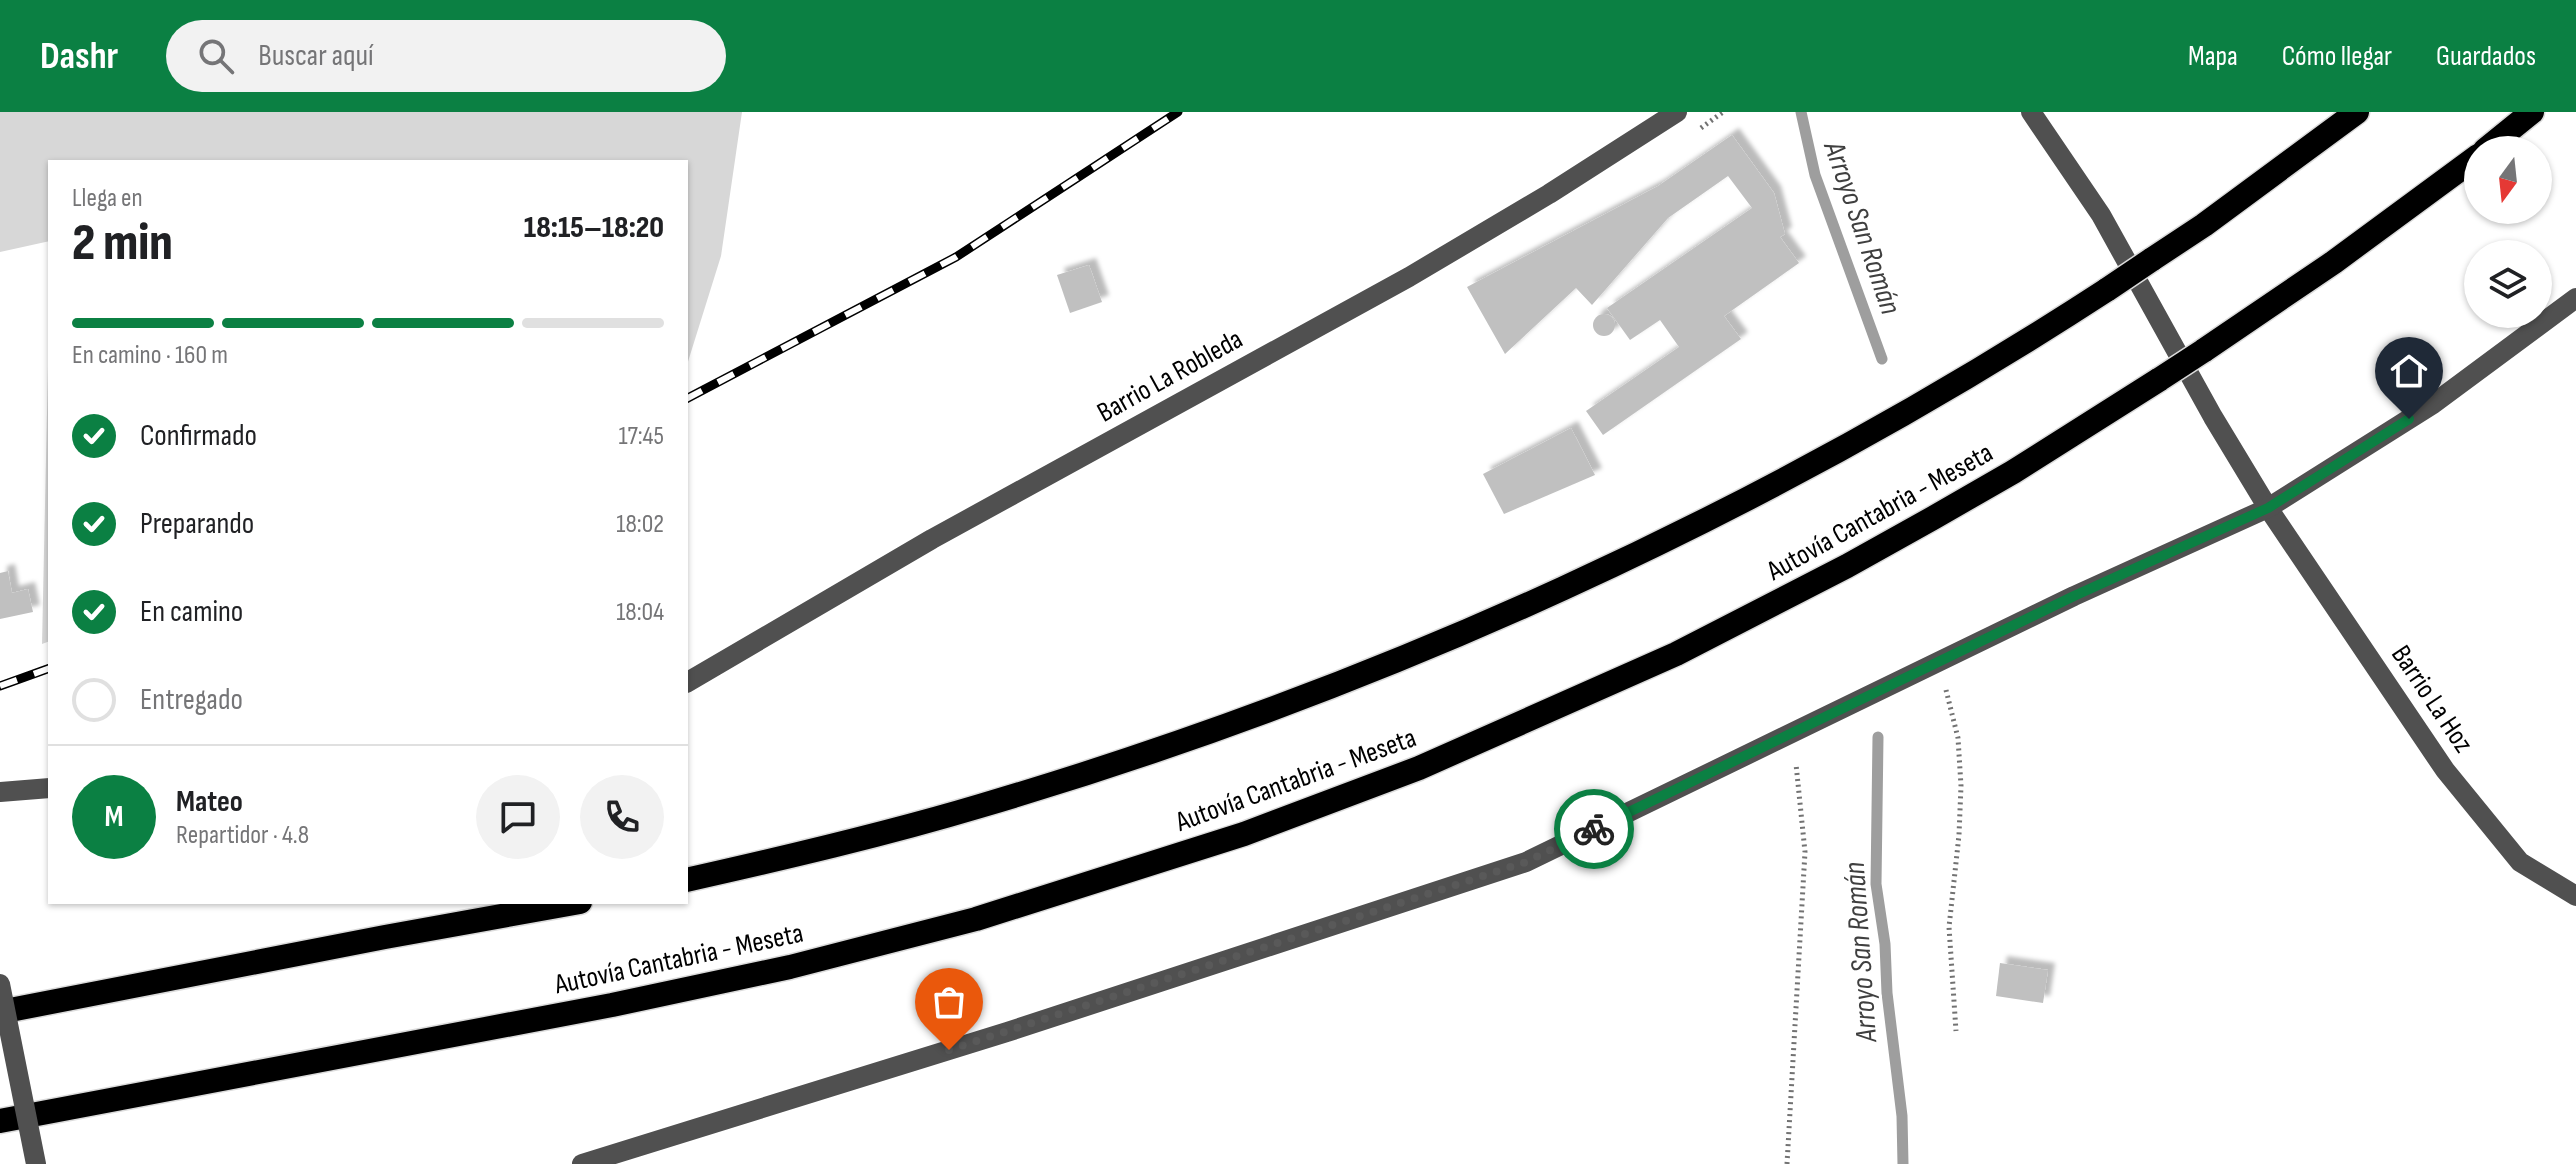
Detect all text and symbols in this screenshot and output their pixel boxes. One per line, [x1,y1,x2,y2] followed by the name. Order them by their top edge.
[166,20,726,92] search box
[40,34,118,79] text: Dashr
[194,34,238,78] icon: search
[258,38,374,74] text: Buscar aquí
[2188,40,2238,73] text: Mapa
[2282,40,2392,73] text: Cómo llegar
[2436,40,2536,73] text: Guardados
[1815,136,1908,319] water label: Arroyo San Román
[2464,136,2552,224] north arrow
[2464,136,2552,328] map controls
[72,183,143,214] text: Llega en
[524,210,664,246] text: 18:15–18:20
[72,212,173,275] text: 2 min
[2464,240,2552,328] button: layers
[1092,323,1248,429] street label: Barrio La Robleda
[2375,337,2443,419] pin
[72,340,228,371] text: En camino · 160 m
[2387,349,2431,393] icon: home
[72,414,116,458] icon: check
[140,418,257,454] text: Confirmado
[618,421,664,452] text: 17:45
[1760,436,1999,588] street label: Autovía Cantabria - Meseta
[72,502,116,546] icon: check
[140,506,254,542] text: Preparando
[616,509,664,540] text: 18:02
[72,590,116,634] icon: check
[140,594,243,630] text: En camino
[616,597,664,628] text: 18:04
[2384,639,2480,759] street label: Barrio La Hoz
[140,682,243,718] text: Entregado
[1171,721,1421,839] street label: Autovía Cantabria - Meseta
[476,775,560,859] button: chat
[580,775,664,859] button: phone
[176,784,243,820] text: Mateo
[1554,789,1634,869] courier
[105,799,123,835] text: M
[1572,807,1616,851] icon: bike
[176,820,309,851] text: Repartidor · 4.8
[1837,861,1885,1044] water label: Arroyo San Román
[551,917,806,1002] street label: Autovía Cantabria - Meseta
[915,968,983,1050] pin
[927,980,971,1024] icon: bag

